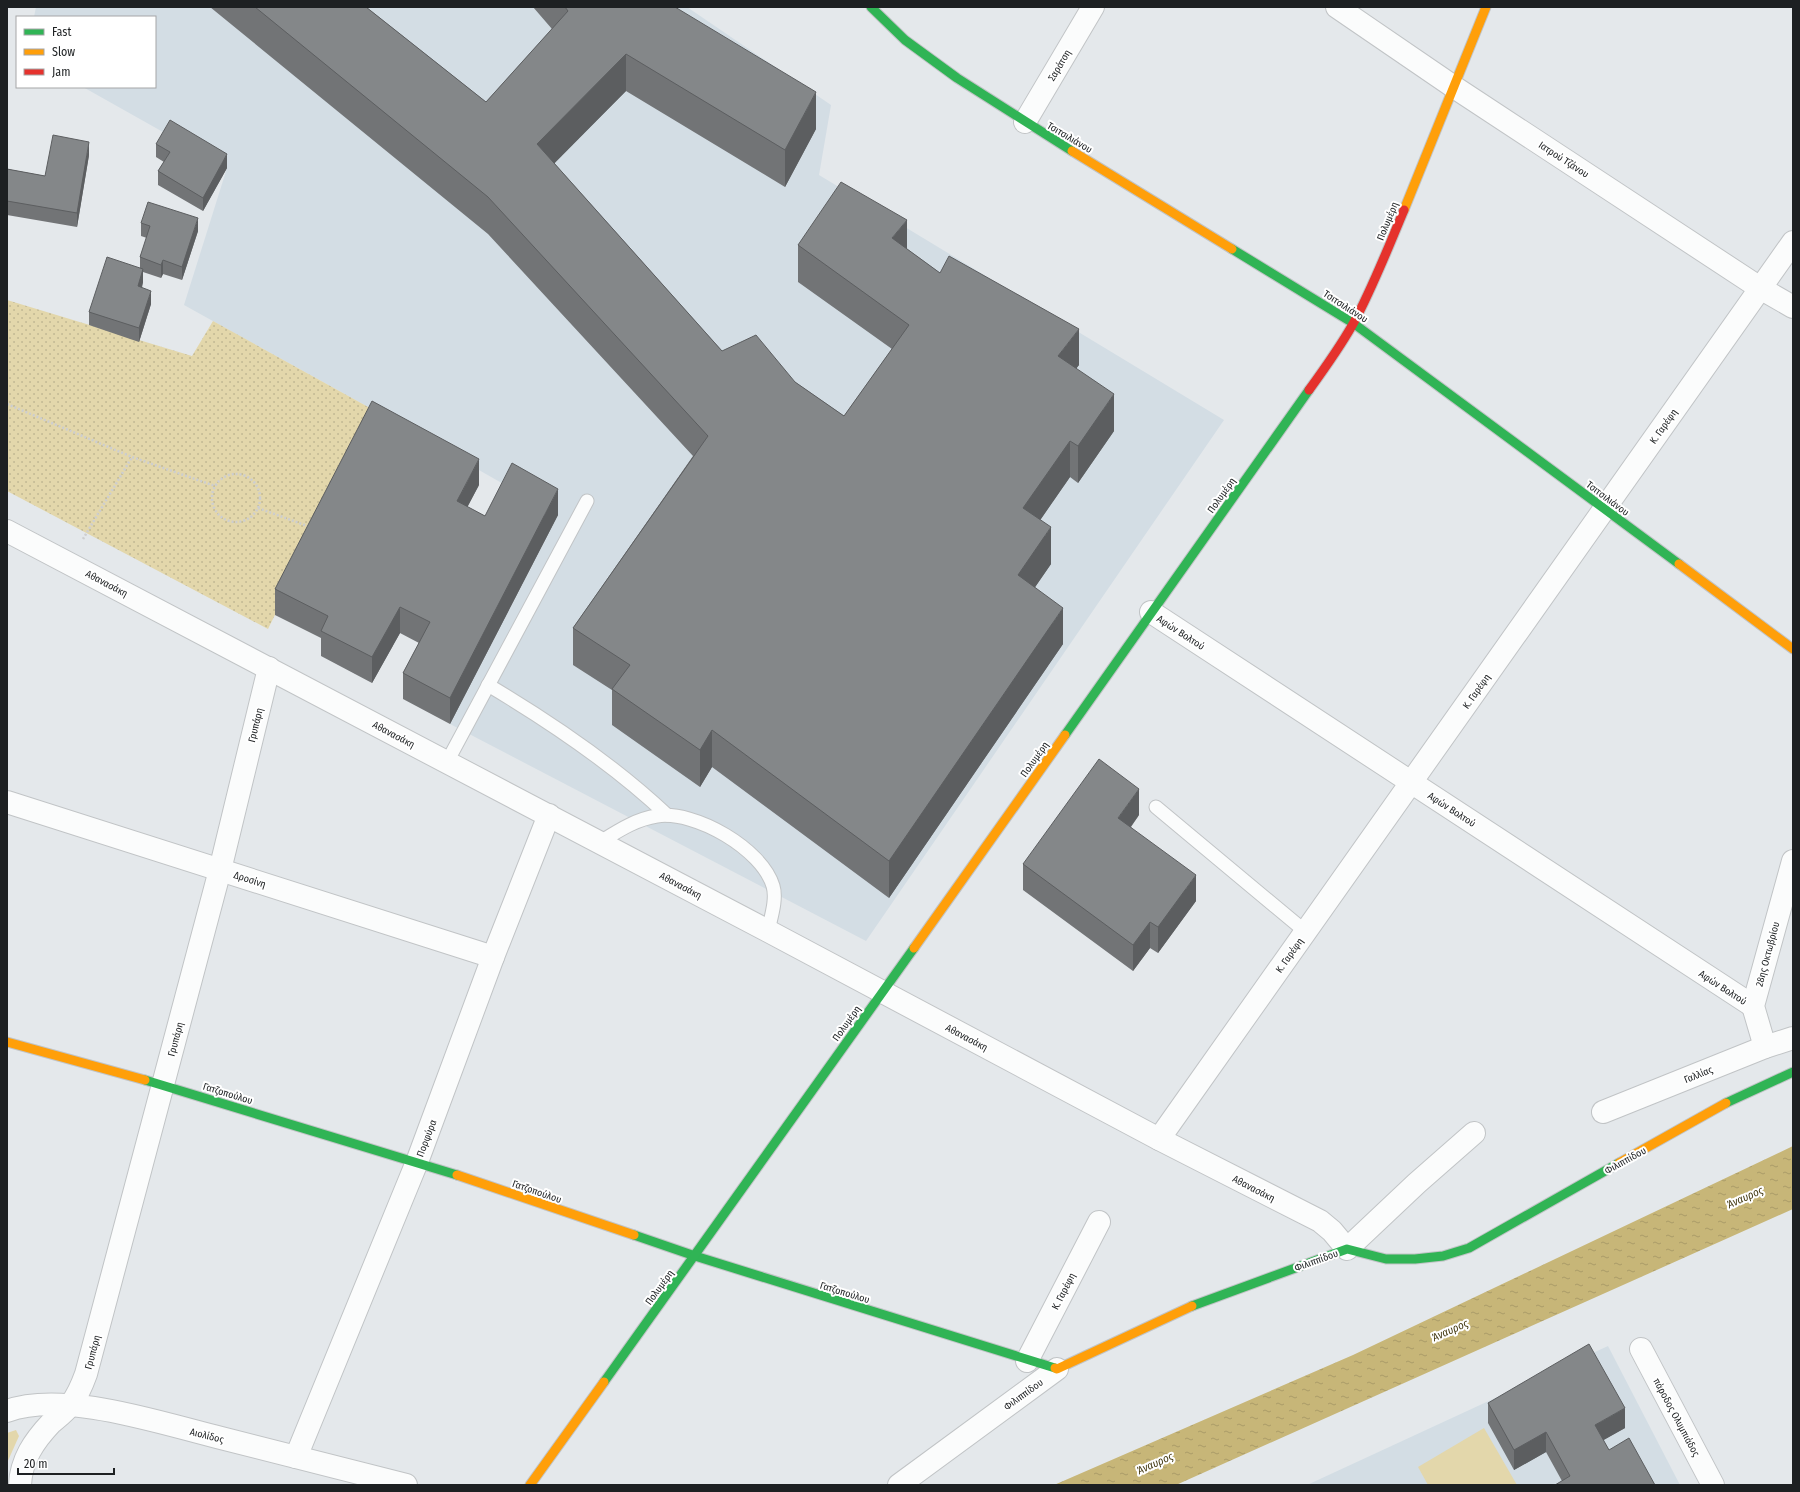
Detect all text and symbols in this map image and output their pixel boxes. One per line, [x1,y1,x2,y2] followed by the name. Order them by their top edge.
[16,16,156,88] legend
[52,25,71,39] text: Fast
[52,45,75,59] text: Slow
[1045,47,1074,83] street label: Σαράτση
[52,65,70,79] text: Jam
[1045,119,1095,156] street label: Τσιτσιλιάνου
[1536,138,1591,181] street label: Ιατρού Τζάνου
[1374,200,1401,242] street label: Πολυμέρη
[1321,287,1370,326] street label: Τσιτσιλιάνου
[1647,406,1680,446] street label: Κ. Γαρέφη
[1204,475,1238,516] street label: Πολυμέρη
[1584,478,1632,519] street label: Τσιτσιλιάνου
[83,567,130,600] street label: Αθανασάκη
[1154,612,1207,653] street label: Αφών Βολτού
[1460,671,1493,711] street label: Κ. Γαρέφη
[245,707,266,744] street label: Γρυπάρη
[370,718,417,751] street label: Αθανασάκη
[1017,739,1051,780] street label: Πολυμέρη
[1425,789,1478,830] street label: Αφών Βολτού
[232,868,268,891] street label: Δροσίνη
[657,869,704,902] street label: Αθανασάκη
[1753,920,1782,988] street label: 28ης Οκτωβρίου
[1273,935,1306,975] street label: Κ. Γαρέφη
[1696,967,1749,1008] street label: Αφών Βολτού
[829,1003,863,1044] street label: Πολυμέρη
[165,1020,186,1058] street label: Γρυπάρη
[943,1021,990,1054] street label: Αθανασάκη
[1682,1063,1715,1086] street label: Γαλλίας
[201,1080,254,1107] street label: Γατζοπούλου
[413,1118,440,1159] street label: Πορφύρα
[1602,1144,1648,1177] street label: Φιλιππίδου
[1230,1172,1277,1205] street label: Αθανασάκη
[510,1177,563,1206] street label: Γατζοπούλου
[1724,1184,1766,1212] water label: Άναυρος
[1293,1247,1340,1274] street label: Φιλιππίδου
[642,1267,677,1308] street label: Πολυμέρη
[1049,1270,1078,1312] street label: Κ. Γαρέφη
[818,1279,871,1306] street label: Γατζοπούλου
[1429,1317,1471,1345] water label: Άναυρος
[82,1333,103,1371] street label: Γρυπάρη
[1001,1376,1046,1413] street label: Φιλιππίδου
[1650,1376,1703,1459] street label: πάροδος Ολυμπιάδος
[189,1425,226,1446] street label: Αιολίδος
[18,1450,114,1476] scale bar
[1134,1450,1176,1478] water label: Άναυρος
[24,1457,48,1471] text: 20 m

